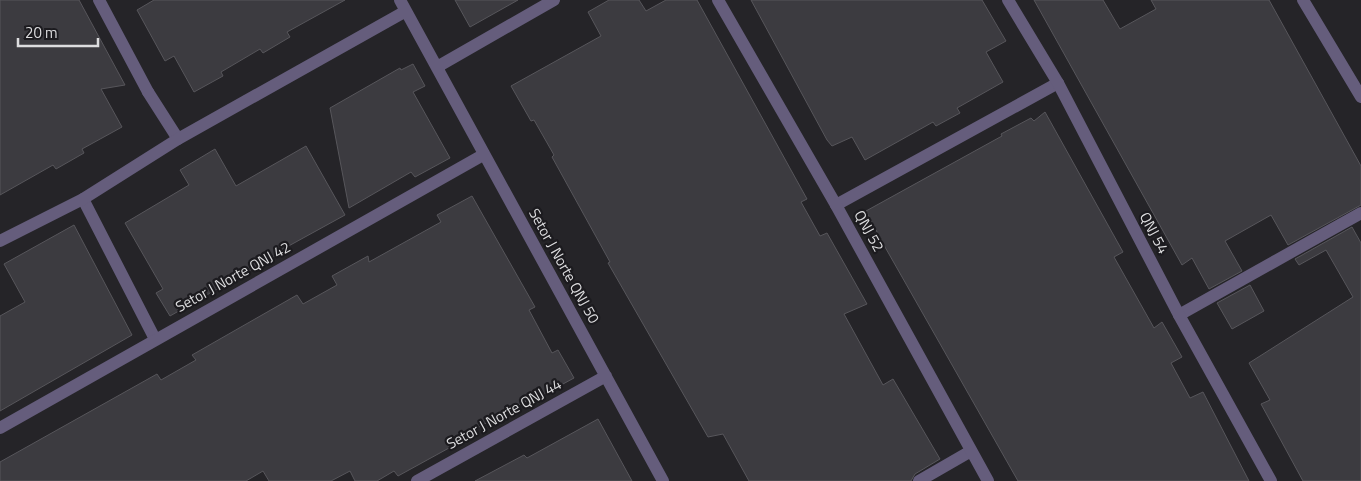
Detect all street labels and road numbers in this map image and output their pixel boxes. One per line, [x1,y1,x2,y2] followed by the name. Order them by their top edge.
[523,204,606,328] street label: Setor J Norte QNJ 50
[849,206,890,256] street label: QNJ 52
[1134,208,1175,258] street label: QNJ 54
[171,235,295,318] street label: Setor J Norte QNJ 42
[442,372,566,455] street label: Setor J Norte QNJ 44

